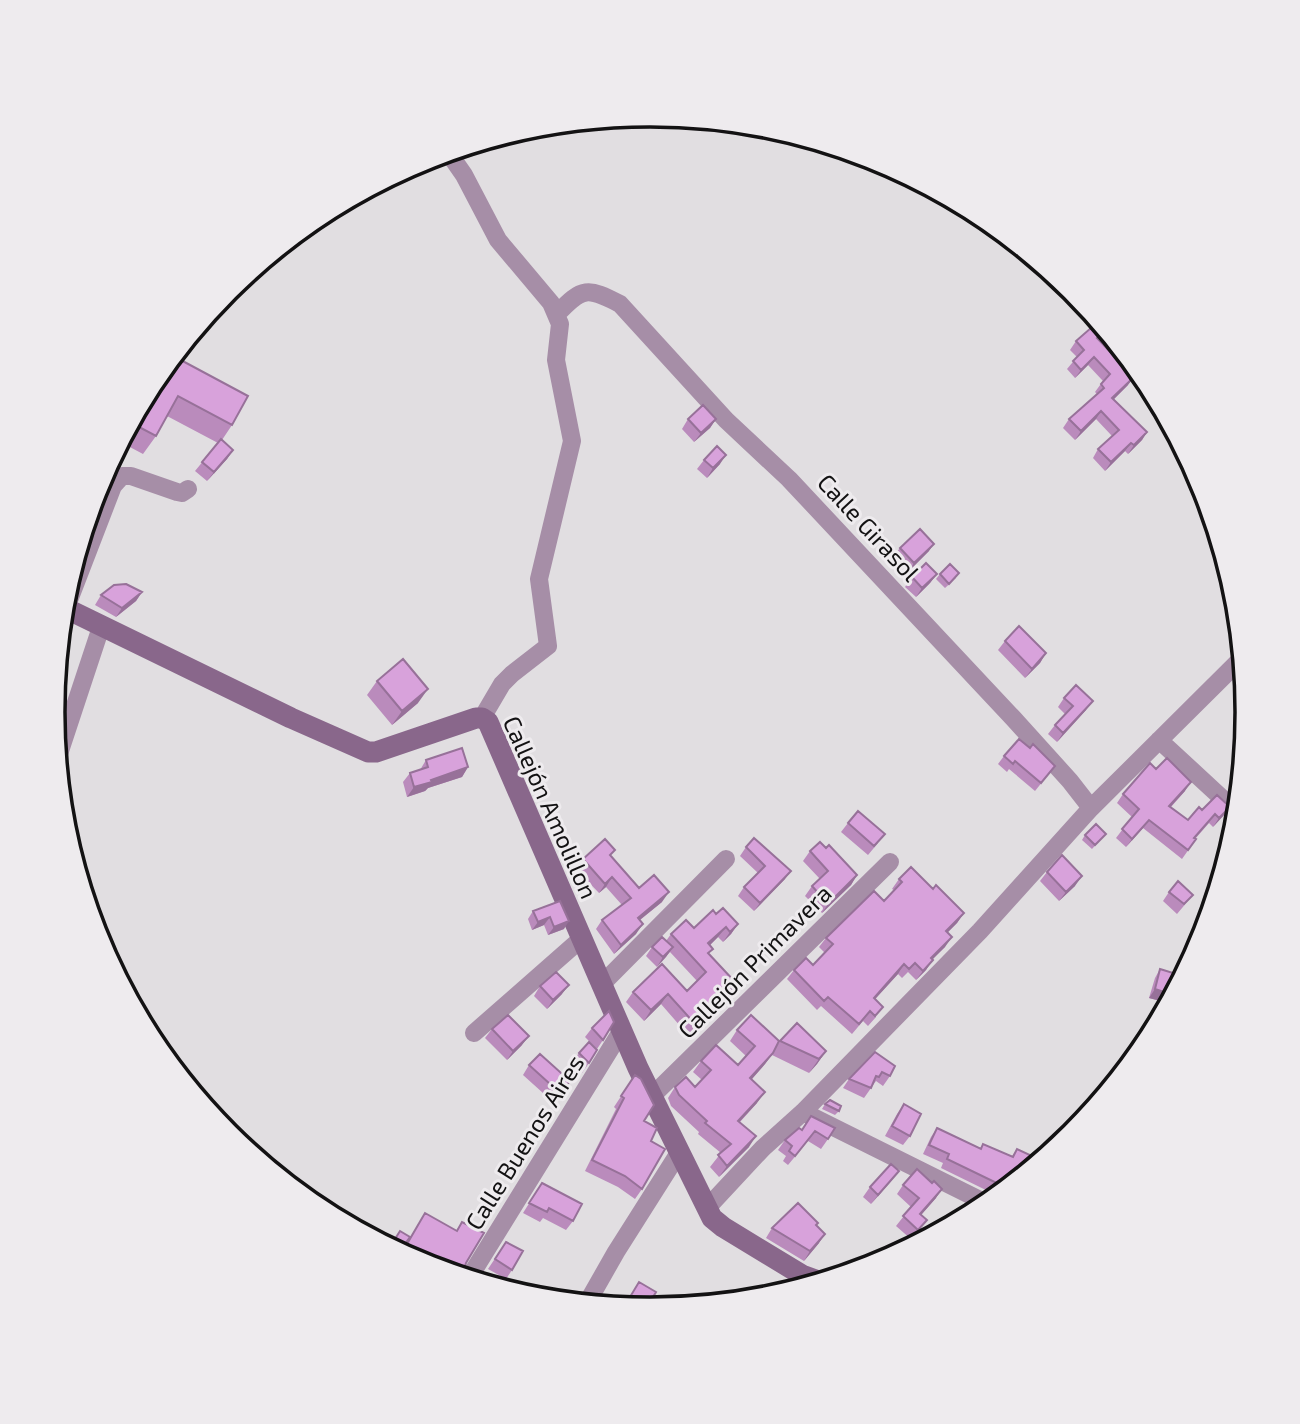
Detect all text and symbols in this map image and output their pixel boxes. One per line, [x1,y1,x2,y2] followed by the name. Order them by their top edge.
[812,467,926,587] street label: Calle Girasol
[498,711,604,903] street label: Callejón Amolillon
[671,878,837,1044] street label: Callejón Primavera
[459,1049,589,1235] street label: Calle Buenos Aires

